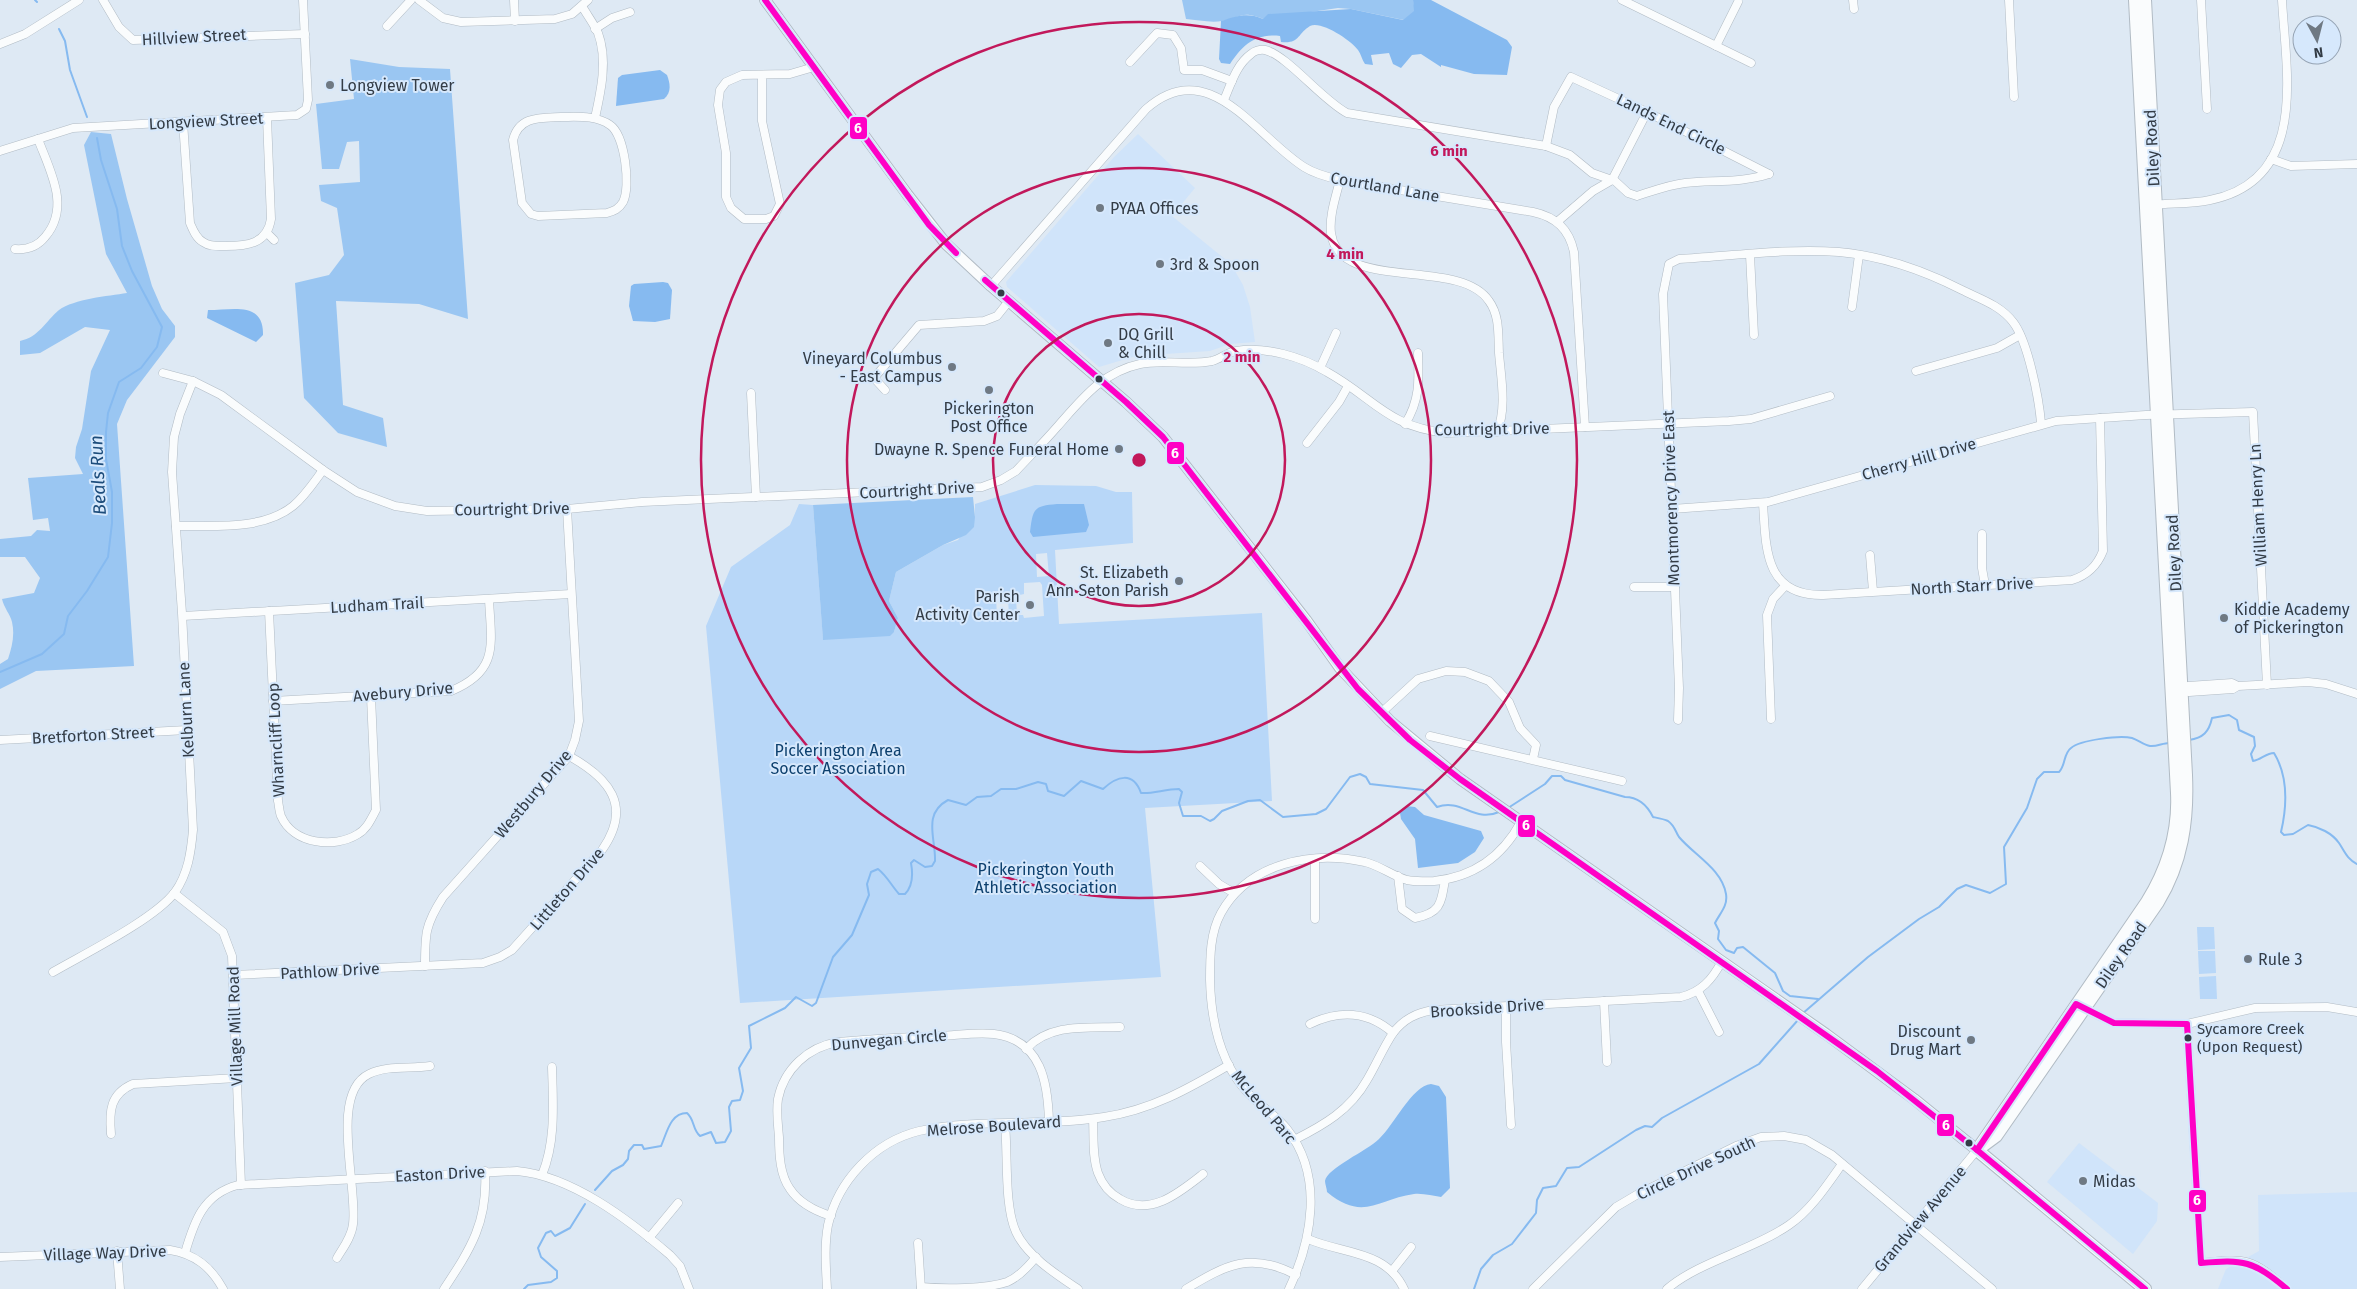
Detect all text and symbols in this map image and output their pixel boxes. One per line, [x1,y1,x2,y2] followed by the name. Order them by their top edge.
[2292,15,2342,65] north arrow
[141,25,247,49] street label: Hillview Street
[2313,43,2324,61] text: N
[340,76,455,95] place label: Longview Tower
[324,79,336,91] marker: Longview Tower
[1613,89,1729,159] street label: Lands End Circle
[148,108,264,133] street label: Longview Street
[2140,109,2164,187] street label: Diley Road
[849,116,868,140] line badge: 6
[854,120,862,137] text: 6
[1430,142,1468,160] text: 6 min
[1329,168,1441,206] street label: Courtland Lane
[1110,199,1198,218] place label: PYAA Offices
[1094,202,1106,214] marker: PYAA Offices
[1326,245,1364,263] text: 4 min
[1170,255,1260,274] place label: 3rd & Spoon
[1154,258,1166,270] marker: 3rd & Spoon
[996,288,1006,298] unlabelled marker
[1118,325,1174,362] place label: DQ Grill & Chill
[1102,337,1114,349] marker: DQ Grill & Chill
[1224,348,1260,366] text: 2 min
[803,349,942,386] place label: Vineyard Columbus - East Campus
[946,361,958,373] marker: Vineyard Columbus - East Campus
[1094,374,1104,384] unlabelled marker
[983,384,995,396] marker: Pickerington Post Office
[944,399,1034,436] place label: Pickerington Post Office
[1658,410,1684,586] street label: Montmorency Drive East
[1434,418,1550,440] street label: Courtright Drive
[85,434,111,516] water label: Beals Run
[1860,434,1978,484] street label: Cherry Hill Drive
[874,440,1109,459] place label: Dwayne R. Spence Funeral Home
[1166,441,1185,465] line badge: 6
[1113,443,1125,455] marker: Dwayne R. Spence Funeral Home
[2245,443,2271,567] street label: William Henry Ln
[1171,445,1179,462] text: 6
[1130,451,1148,469] centre of rings
[859,477,975,503] street label: Courtright Drive
[454,498,570,520] street label: Courtright Drive
[2162,514,2186,592] street label: Diley Road
[1046,563,1169,600] place label: St. Elizabeth Ann Seton Parish
[1910,573,2034,599] street label: North Starr Drive
[1173,575,1185,587] marker: St. Elizabeth Ann Seton Parish
[916,587,1021,624] place label: Parish Activity Center
[330,593,425,617] street label: Ludham Trail
[1024,599,1036,611] marker: Parish Activity Center
[2234,600,2350,637] place label: Kiddie Academy of Pickerington
[2218,612,2230,624] marker: Kiddie Academy of Pickerington
[174,662,198,758] street label: Kelburn Lane
[352,678,454,706] street label: Avebury Drive
[264,682,288,798] street label: Wharncliff Loop
[31,722,155,748] street label: Bretforton Street
[770,741,906,778] park label: Pickerington Area Soccer Association
[490,746,576,842] street label: Westbury Drive
[1517,814,1536,838] line badge: 6
[1522,817,1530,834] text: 6
[526,844,608,934] street label: Littleton Drive
[975,860,1118,897] park label: Pickerington Youth Athletic Association
[2091,918,2151,992] street label: Diley Road
[2258,950,2303,969] place label: Rule 3
[2242,953,2254,965] marker: Rule 3
[280,959,380,983] street label: Pathlow Drive
[223,966,247,1086] street label: Village Mill Road
[1429,995,1545,1021] street label: Brookside Drive
[2197,1020,2304,1056] place label: Sycamore Creek (Upon Request)
[1890,1022,1961,1059] place label: Discount Drug Mart
[830,1025,948,1055] street label: Dunvegan Circle
[2183,1033,2193,1043] marker: Sycamore Creek (Upon Request)
[1965,1034,1977,1046] marker: Discount Drug Mart
[1228,1066,1300,1148] street label: McLeod Parc
[926,1112,1062,1140] street label: Melrose Boulevard
[1936,1113,1955,1137] line badge: 6
[1942,1117,1950,1134] text: 6
[1634,1132,1758,1204] street label: Circle Drive South
[1964,1138,1974,1148] unlabelled marker
[394,1162,486,1186] street label: Easton Drive
[1870,1162,1970,1276] street label: Grandview Avenue
[2093,1172,2136,1191] place label: Midas
[2077,1175,2089,1187] marker: Midas
[2188,1189,2207,1213] line badge: 6
[2193,1192,2201,1209] text: 6
[43,1241,167,1265] street label: Village Way Drive

